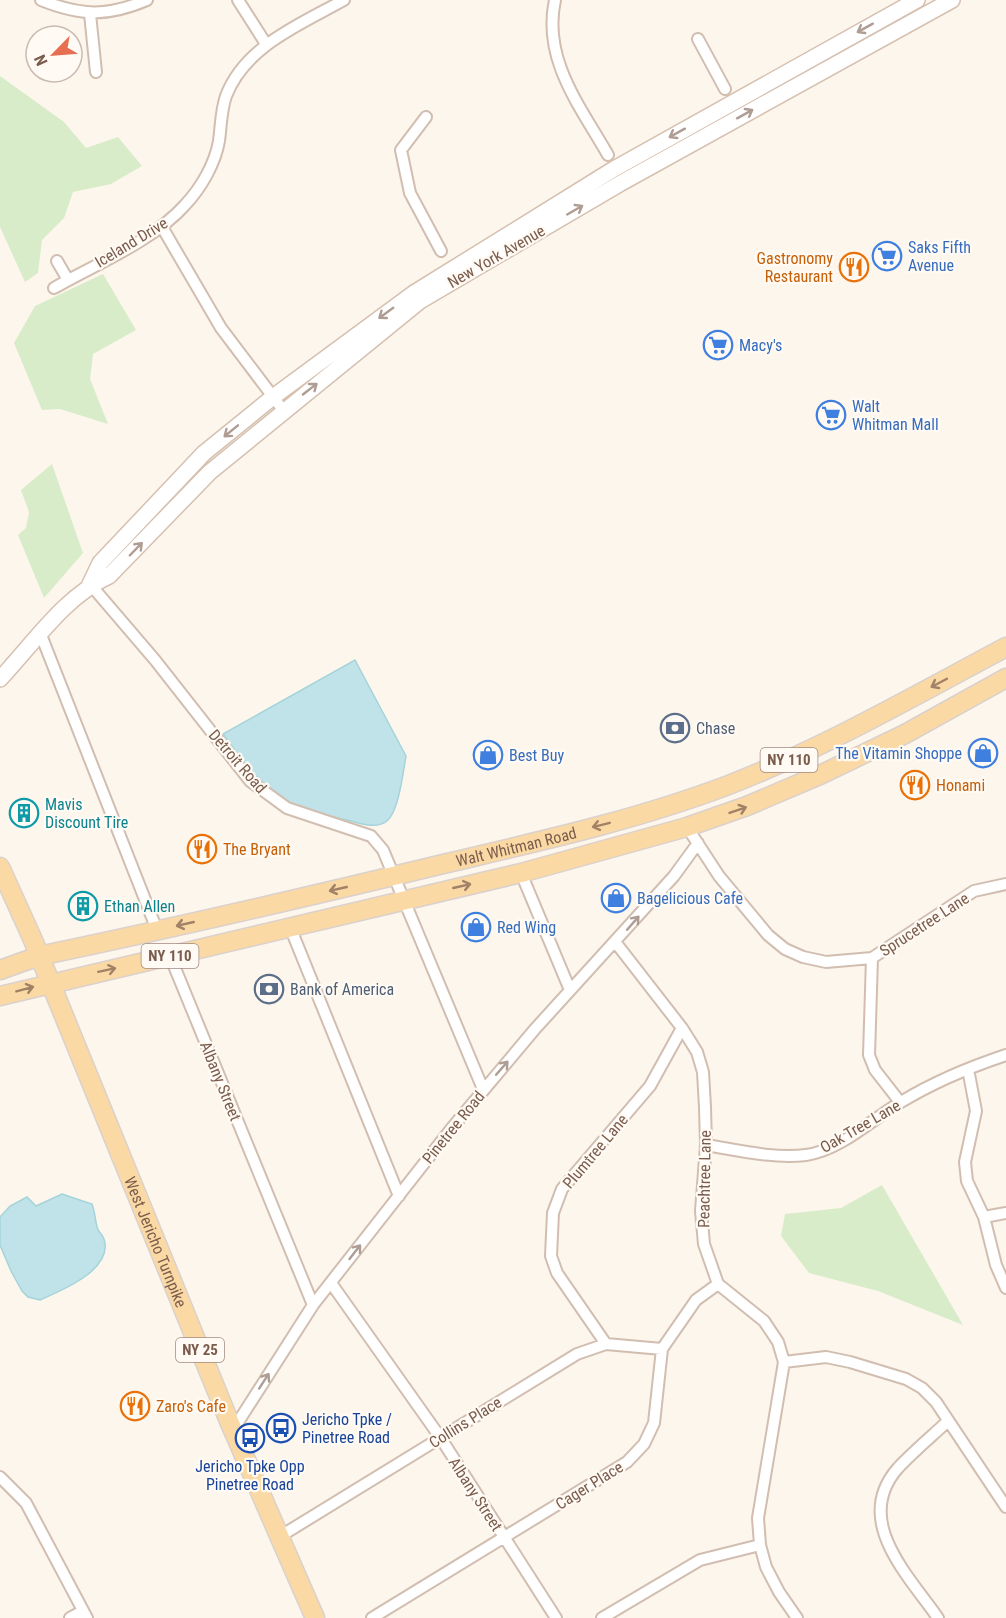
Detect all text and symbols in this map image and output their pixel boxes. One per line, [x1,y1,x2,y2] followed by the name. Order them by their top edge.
[857,22,874,34] one-way arrow
[24,24,84,84] north arrow
[30,52,52,69] text: N
[736,108,754,119] one-way arrow
[669,127,686,139] one-way arrow
[566,203,583,215] one-way arrow
[91,213,171,272] street label: Iceland Drive
[444,221,548,292] street label: New York Avenue
[908,238,971,275] place label: Saks Fifth Avenue
[871,240,903,272] supermarket icon: Saks Fifth Avenue
[757,249,833,286] place label: Gastronomy Restaurant
[838,251,870,283] restaurant icon: Gastronomy Restaurant
[379,307,395,319] one-way arrow
[702,329,734,361] supermarket icon: Macy's
[739,336,782,355] place label: Macy's
[302,382,318,395] one-way arrow
[852,397,939,434] place label: Walt Whitman Mall
[815,399,847,431] supermarket icon: Walt Whitman Mall
[224,424,239,438] one-way arrow
[128,541,143,556] one-way arrow
[930,678,948,689] one-way arrow
[659,712,691,744] bank icon: Chase
[696,719,735,738] place label: Chase
[205,726,270,797] street label: Detroit Road
[967,737,999,769] shop icon: The Vitamin Shoppe
[472,739,504,771] shop icon: Best Buy
[835,744,962,763] place label: The Vitamin Shoppe
[509,746,564,765] place label: Best Buy
[760,748,818,772] road number: NY 110
[899,769,931,801] restaurant icon: Honami
[936,776,985,795] place label: Honami
[45,795,128,832] place label: Mavis Discount Tire
[8,797,40,829] building icon: Mavis Discount Tire
[728,803,747,814] one-way arrow
[591,820,610,832] one-way arrow
[454,823,579,871] street label: Walt Whitman Road
[186,833,218,865] restaurant icon: The Bryant
[223,840,291,859] place label: The Bryant
[452,880,471,892] one-way arrow
[600,882,632,914] shop icon: Bagelicious Cafe
[328,883,347,895] one-way arrow
[637,889,743,908] place label: Bagelicious Cafe
[876,889,972,960] street label: Sprucetree Lane
[67,890,99,922] building icon: Ethan Allen
[104,897,175,916] place label: Ethan Allen
[460,911,492,943] shop icon: Red Wing
[626,916,640,931] one-way arrow
[176,918,195,930] one-way arrow
[497,918,556,937] place label: Red Wing
[142,944,198,968] road number: NY 110
[97,964,116,976] one-way arrow
[253,973,285,1005] bank icon: Bank of America
[290,980,394,999] place label: Bank of America
[15,983,34,995] one-way arrow
[196,1039,245,1124] street label: Albany Street
[495,1061,509,1076] one-way arrow
[418,1087,488,1168] street label: Pinetree Road
[817,1096,904,1157] street label: Oak Tree Lane
[559,1110,632,1192] street label: Plumtree Lane
[694,1130,715,1228] street label: Peachtree Lane
[120,1174,191,1310] street label: West Jericho Turnpike
[349,1244,362,1260] one-way arrow
[176,1338,224,1362] road number: NY 25
[258,1373,270,1390] one-way arrow
[119,1390,151,1422] restaurant icon: Zaro's Cafe
[425,1393,505,1452] street label: Collins Place
[156,1397,226,1416] place label: Zaro's Cafe
[302,1410,392,1447] place label: Jericho Tpke / Pinetree Road
[265,1412,297,1444] bus stop icon: Jericho Tpke / Pinetree Road
[234,1422,266,1454] bus stop icon: Jericho Tpke Opp Pinetree Road
[445,1454,507,1535] street label: Albany Street
[195,1457,305,1494] place label: Jericho Tpke Opp Pinetree Road
[552,1457,626,1514] street label: Cager Place

